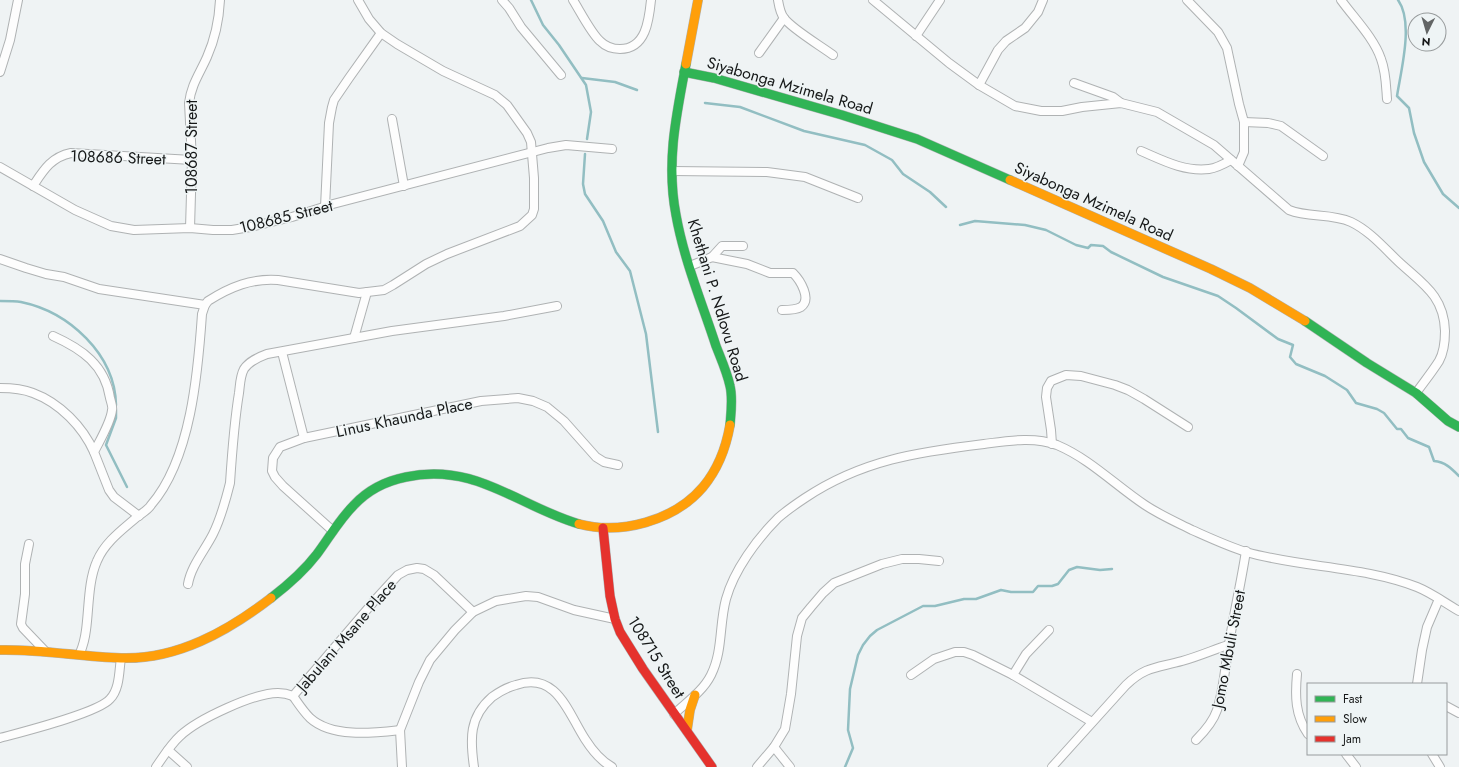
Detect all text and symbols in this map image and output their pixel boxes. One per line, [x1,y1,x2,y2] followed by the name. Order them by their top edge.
[1407,12,1447,52] north arrow
[1421,34,1431,50] text: N
[704,51,875,120] street label: Siyabonga Mzimela Road
[180,100,203,194] street label: 108687 Street
[70,144,166,171] street label: 108686 Street
[1011,156,1177,247] street label: Siyabonga Mzimela Road
[237,194,335,239] street label: 108685 Street
[682,216,753,384] street label: Khethani P. Ndlovu Road
[334,392,474,443] street label: Linus Khaunda Place
[290,574,402,698] street label: Jabulani Msane Place
[1205,588,1251,712] street label: Jomo Mbuli Street
[622,612,691,703] street label: 108715 Street
[1307,683,1447,755] legend
[1343,690,1362,708] text: Fast
[1343,710,1368,728] text: Slow
[1341,730,1361,748] text: Jam

